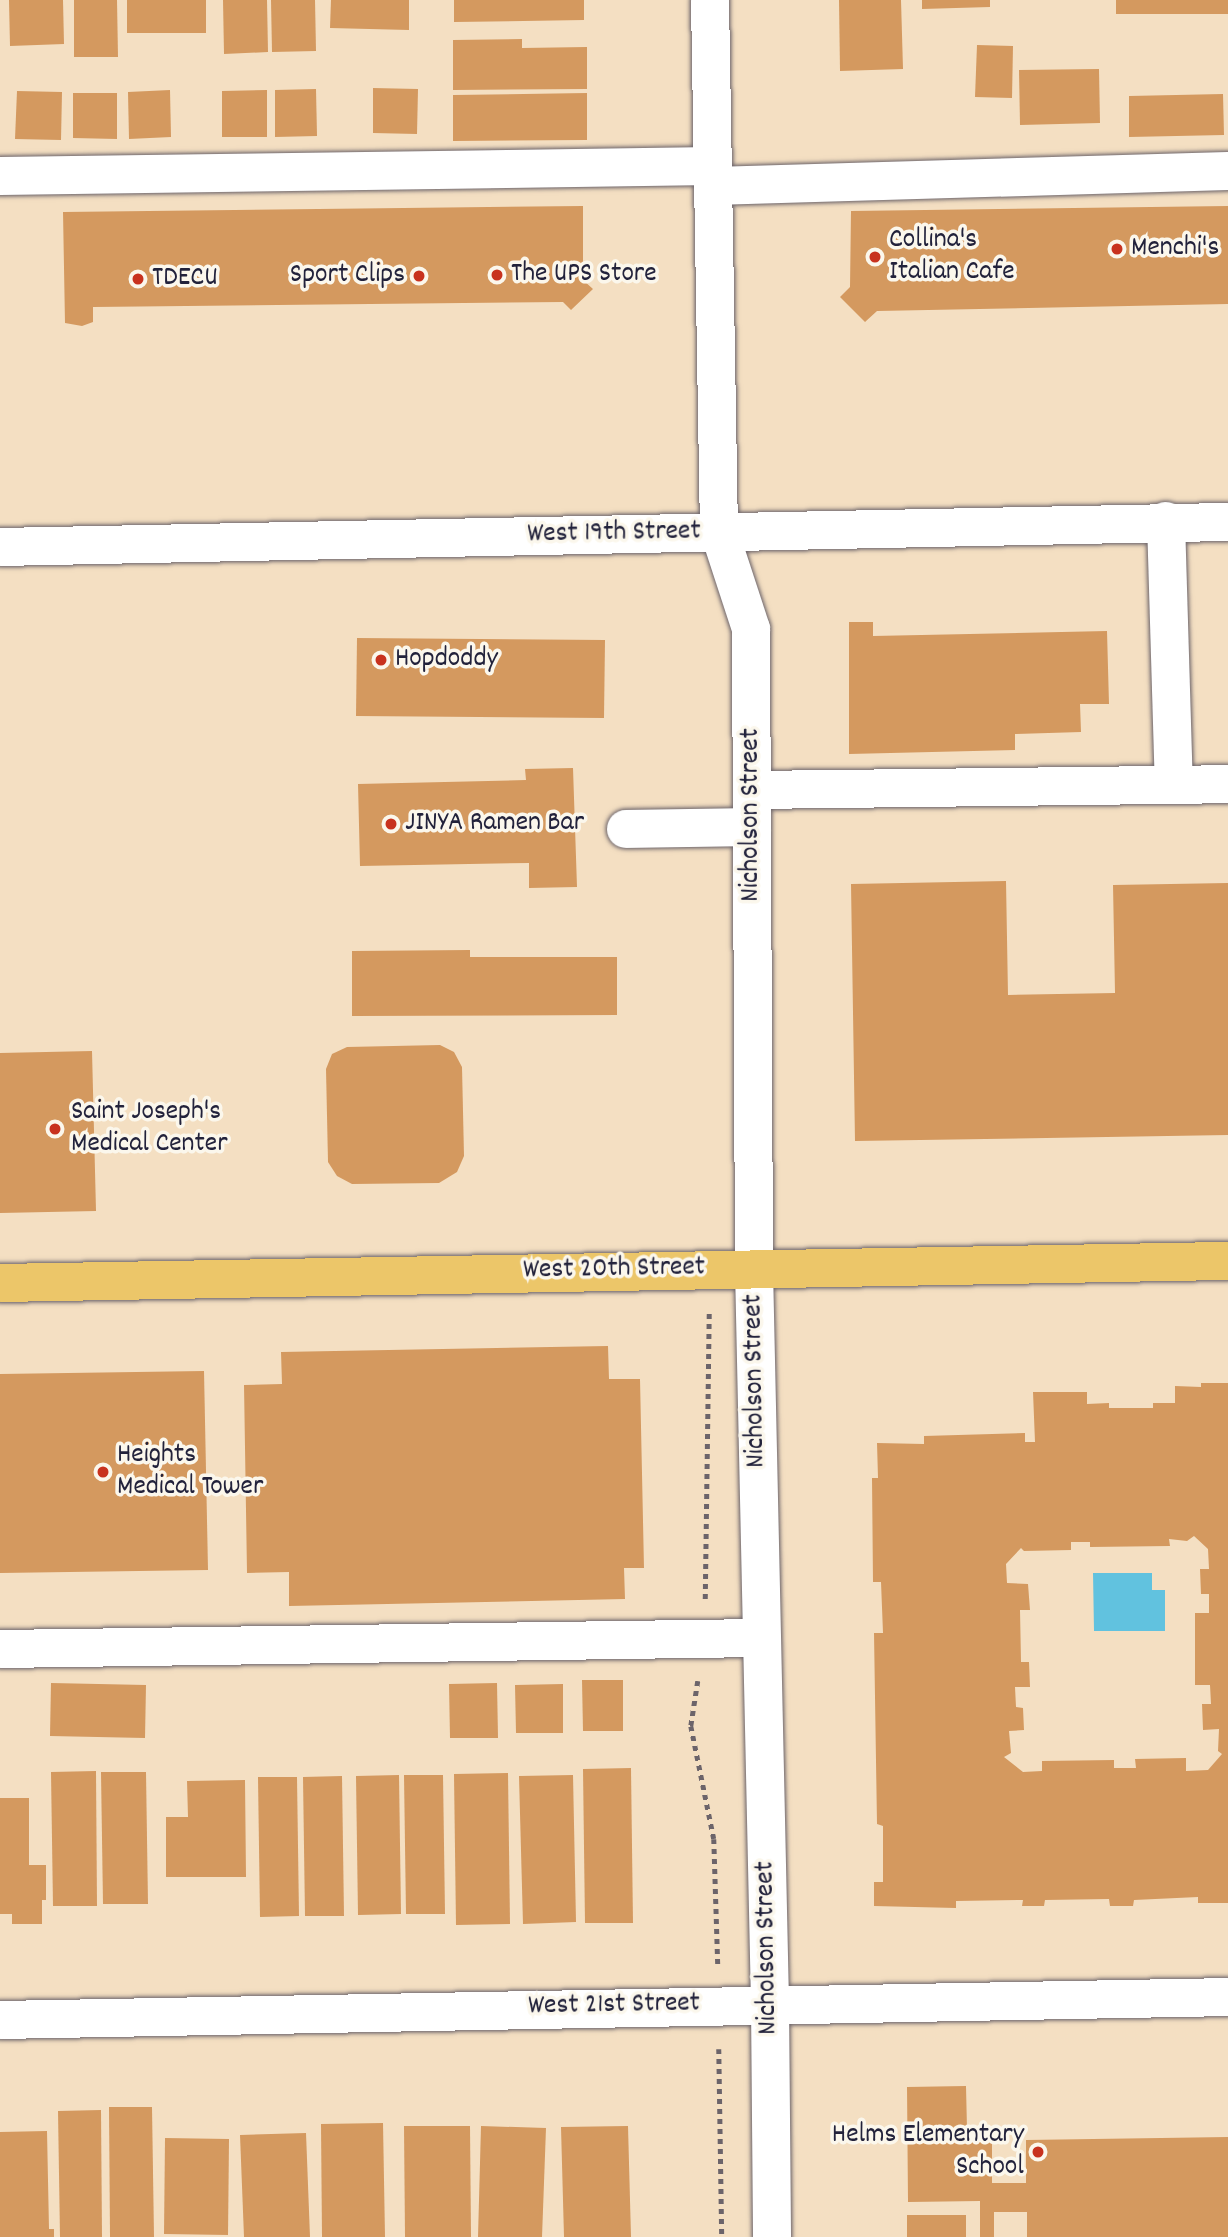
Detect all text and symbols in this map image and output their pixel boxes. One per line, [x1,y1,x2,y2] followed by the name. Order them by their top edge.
[889,224,1015,290] place label: Collina's Italian Cafe
[1131,232,1219,266] place label: Menchi's
[1109,241,1125,257] marker: Menchi's
[867,249,883,265] marker: Collina's Italian Cafe
[511,258,657,292] place label: The UPS Store
[290,259,405,293] place label: Sport Clips
[152,262,218,296] place label: TDECU
[489,267,505,283] marker: The UPS Store
[411,268,427,284] marker: Sport Clips
[130,271,146,287] marker: TDECU
[527,516,701,552] street label: West 19th Street
[395,643,498,677] place label: Hopdoddy
[373,652,389,668] marker: Hopdoddy
[735,728,769,902] street label: Nicholson Street
[405,807,584,841] place label: JINYA Ramen Bar
[383,816,399,832] marker: JINYA Ramen Bar
[71,1096,228,1162] place label: Saint Joseph's Medical Center
[45,1119,65,1139] marker: Saint Joseph's Medical Center
[523,1252,705,1288] street label: West 20th Street
[738,1294,774,1468] street label: Nicholson Street
[117,1439,263,1505] place label: Heights Medical Tower
[95,1464,111,1480] marker: Heights Medical Tower
[750,1861,786,2035] street label: Nicholson Street
[528,1988,700,2024] street label: West 21st Street
[832,2119,1024,2185] place label: Helms Elementary School
[1030,2144,1046,2160] marker: Helms Elementary School

